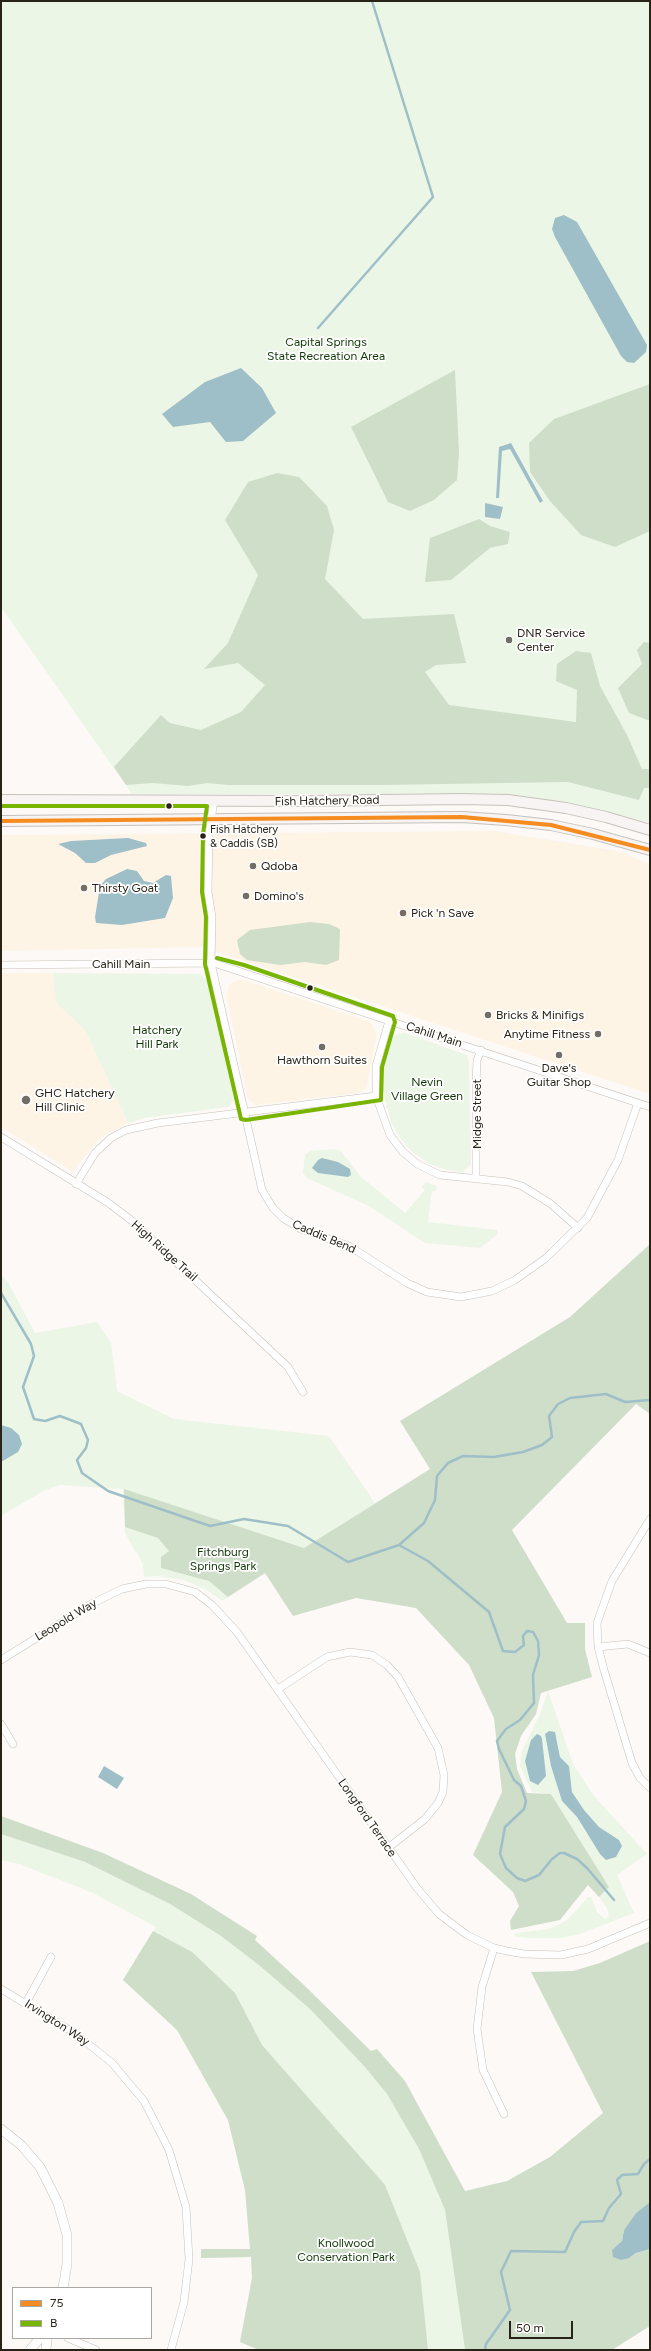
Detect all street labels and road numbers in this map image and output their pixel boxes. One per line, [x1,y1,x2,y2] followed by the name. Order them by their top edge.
[274,793,380,809] street label: Fish Hatchery Road
[92,957,150,971] street label: Cahill Main
[404,1019,464,1051] street label: Cahill Main
[470,1079,484,1149] street label: Midge Street
[290,1217,358,1257] street label: Caddis Bend
[128,1218,200,1284] street label: High Ridge Trail
[32,1596,100,1644] street label: Leopold Way
[335,1776,399,1860] street label: Longford Terrace
[22,1997,92,2049] street label: Irvington Way

